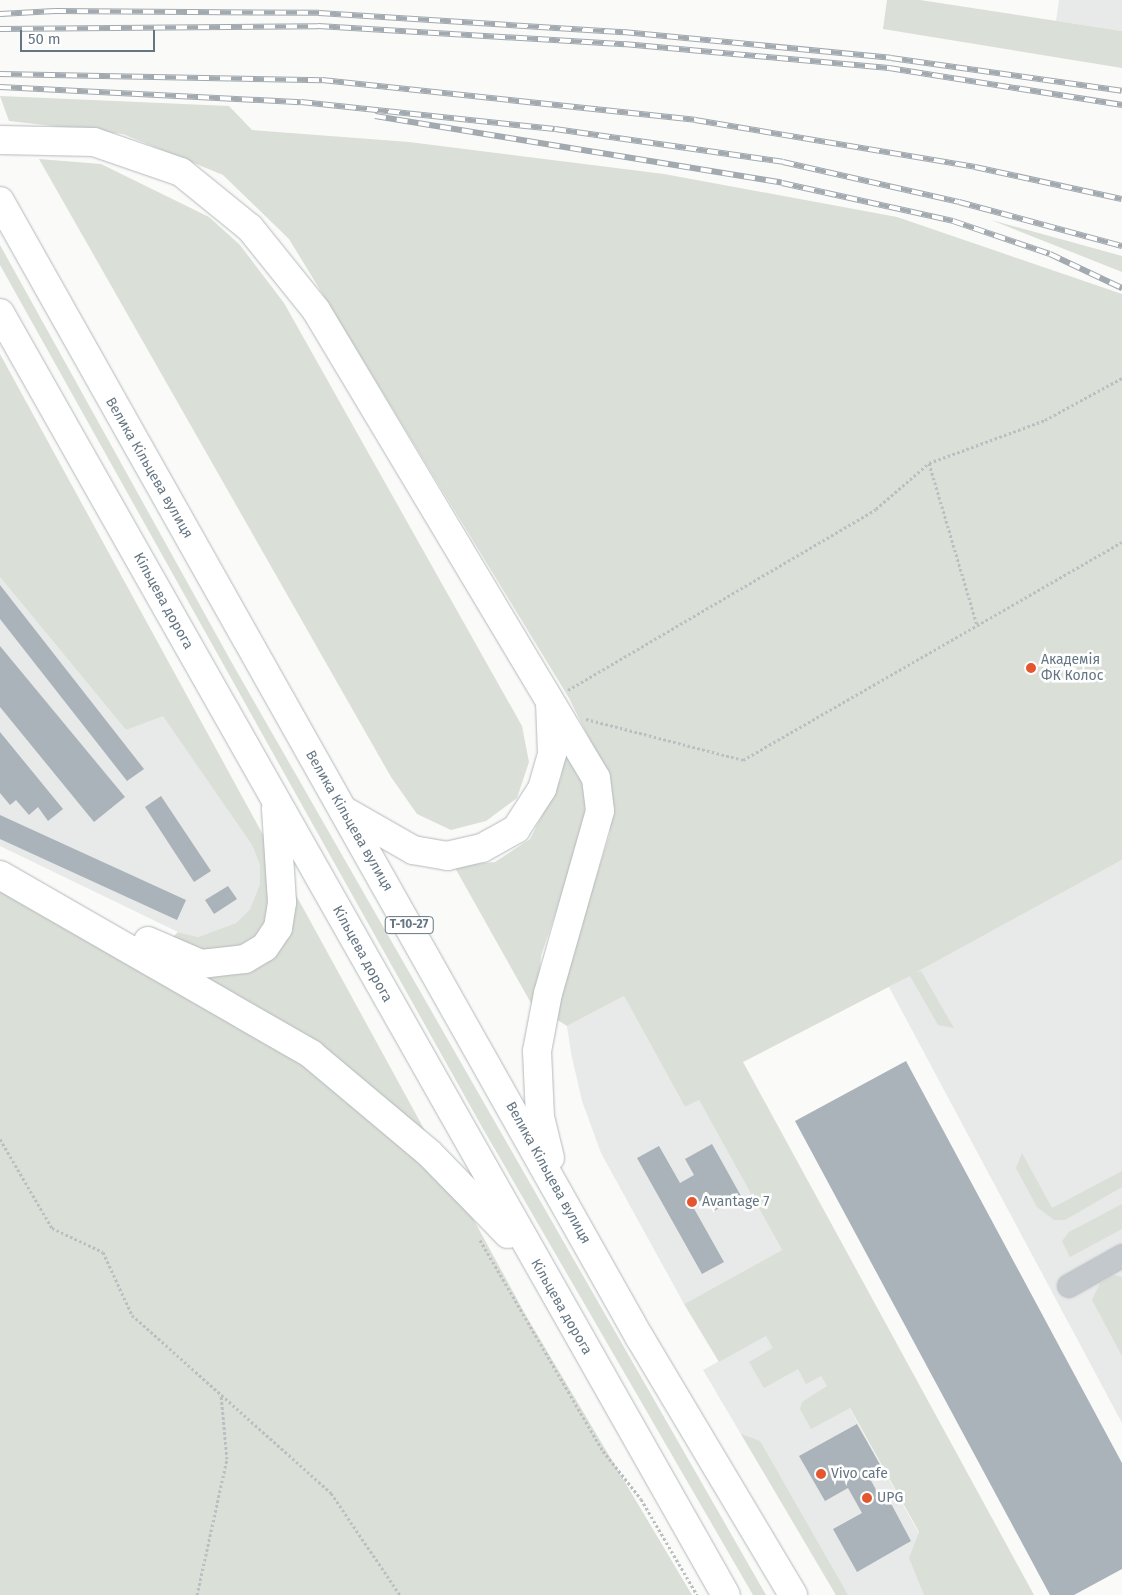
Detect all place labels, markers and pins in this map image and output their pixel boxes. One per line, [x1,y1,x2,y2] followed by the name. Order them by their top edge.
[1041,652,1103,684] place label: Академія ФК Колос
[1025,662,1037,674] marker: Академія ФК Колос
[702,1194,770,1210] place label: Avantage 7
[686,1196,698,1208] marker: Avantage 7
[831,1466,888,1482] place label: Vivo cafe
[815,1468,827,1480] marker: Vivo cafe
[877,1490,903,1506] place label: UPG
[861,1492,873,1504] marker: UPG

